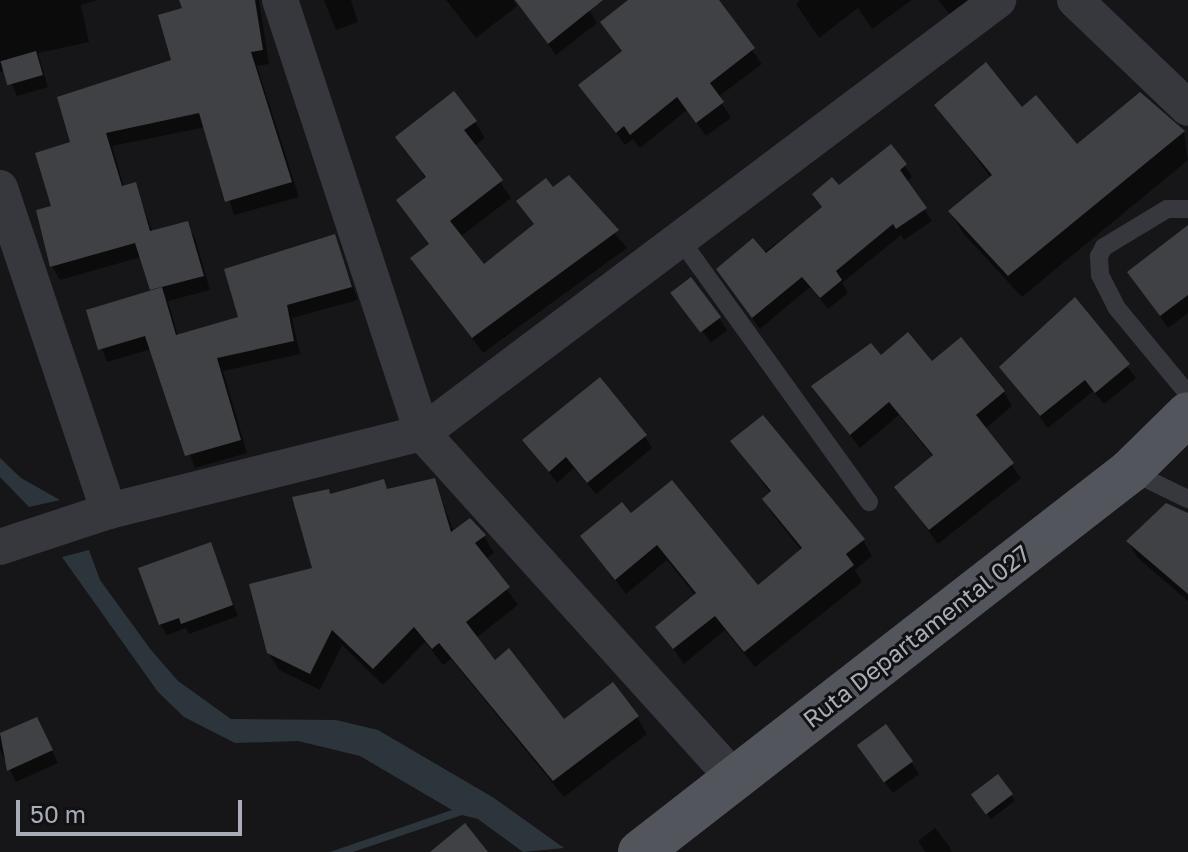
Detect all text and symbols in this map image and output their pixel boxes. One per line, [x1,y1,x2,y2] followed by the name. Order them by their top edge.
[797,539,1035,733] street label: Ruta Departamental 027
[20,784,246,834] scale bar
[30,799,86,828] text: 50 m

